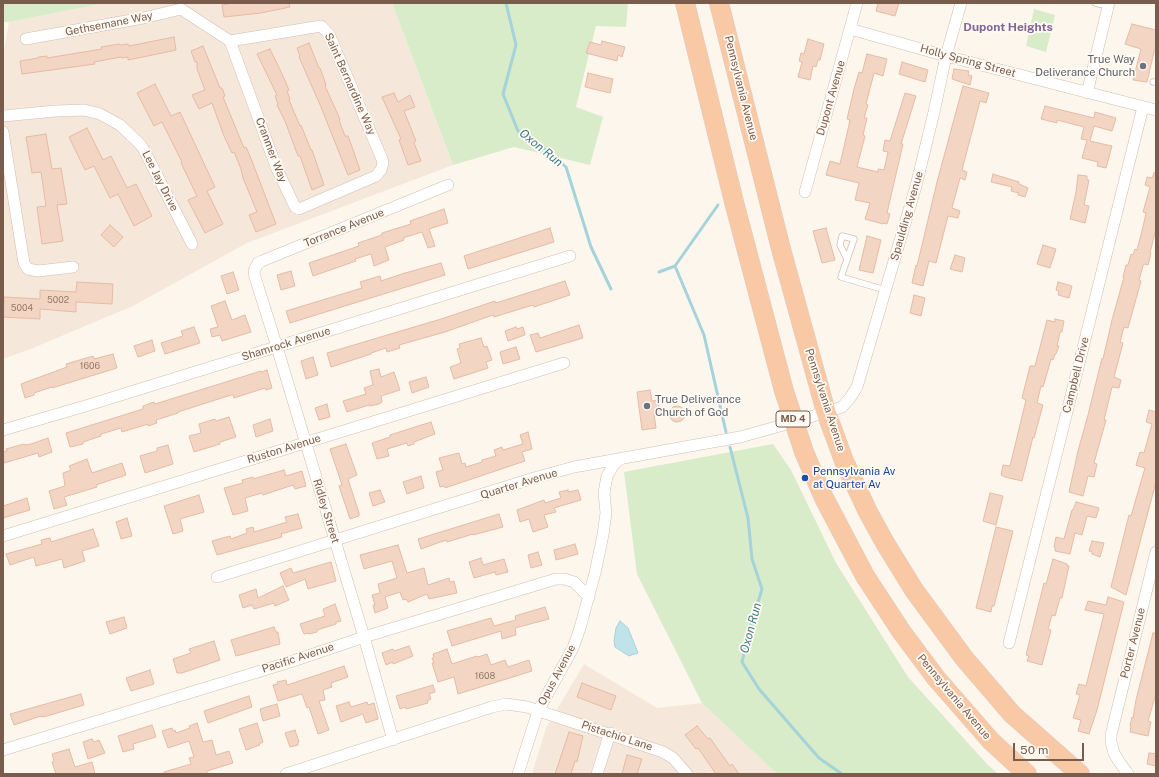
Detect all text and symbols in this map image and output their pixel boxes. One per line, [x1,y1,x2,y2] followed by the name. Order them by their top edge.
[64,9,154,39] street label: Gethsemane Way
[963,20,1053,34] district label: Dupont Heights
[322,31,378,137] street label: Saint Bernardine Way
[722,34,760,142] street label: Pennsylvania Avenue
[919,42,1017,80] street label: Holly Spring Street
[1035,53,1135,79] place label: True Way Deliverance Church
[814,59,848,137] street label: Dupont Avenue
[1138,61,1148,71] marker: True Way Deliverance Church
[253,116,289,184] street label: Cranmer Way
[516,126,566,170] water label: Oxon Run
[139,148,181,214] street label: Lee Jay Drive
[888,170,926,262] street label: Spaulding Avenue
[302,206,386,250] street label: Torrance Avenue
[47,295,69,305] house number: 5002
[11,303,33,313] house number: 5004
[240,324,332,364] street label: Shamrock Avenue
[1060,336,1092,414] street label: Campbell Drive
[802,347,848,453] street label: Pennsylvania Avenue
[80,361,100,371] house number: 1606
[655,393,741,419] place label: True Deliverance Church of God
[642,401,652,411] marker: True Deliverance Church of God
[776,411,810,427] road number: MD 4
[246,432,322,466] street label: Ruston Avenue
[813,465,895,491] place label: Pennsylvania Av at Quarter Av
[479,466,559,502] street label: Quarter Avenue
[800,473,810,483] marker: Pennsylvania Av at Quarter Av
[310,477,342,545] street label: Ridley Street
[737,601,765,655] water label: Oxon Run
[1118,606,1148,680] street label: Porter Avenue
[260,640,336,676] street label: Pacific Avenue
[535,642,579,708] street label: Opus Avenue
[914,652,994,742] street label: Pennsylvania Avenue
[475,671,495,681] house number: 1608
[580,718,654,754] street label: Pistachio Lane
[1015,735,1086,761] scale bar
[1020,743,1048,757] text: 50 m

